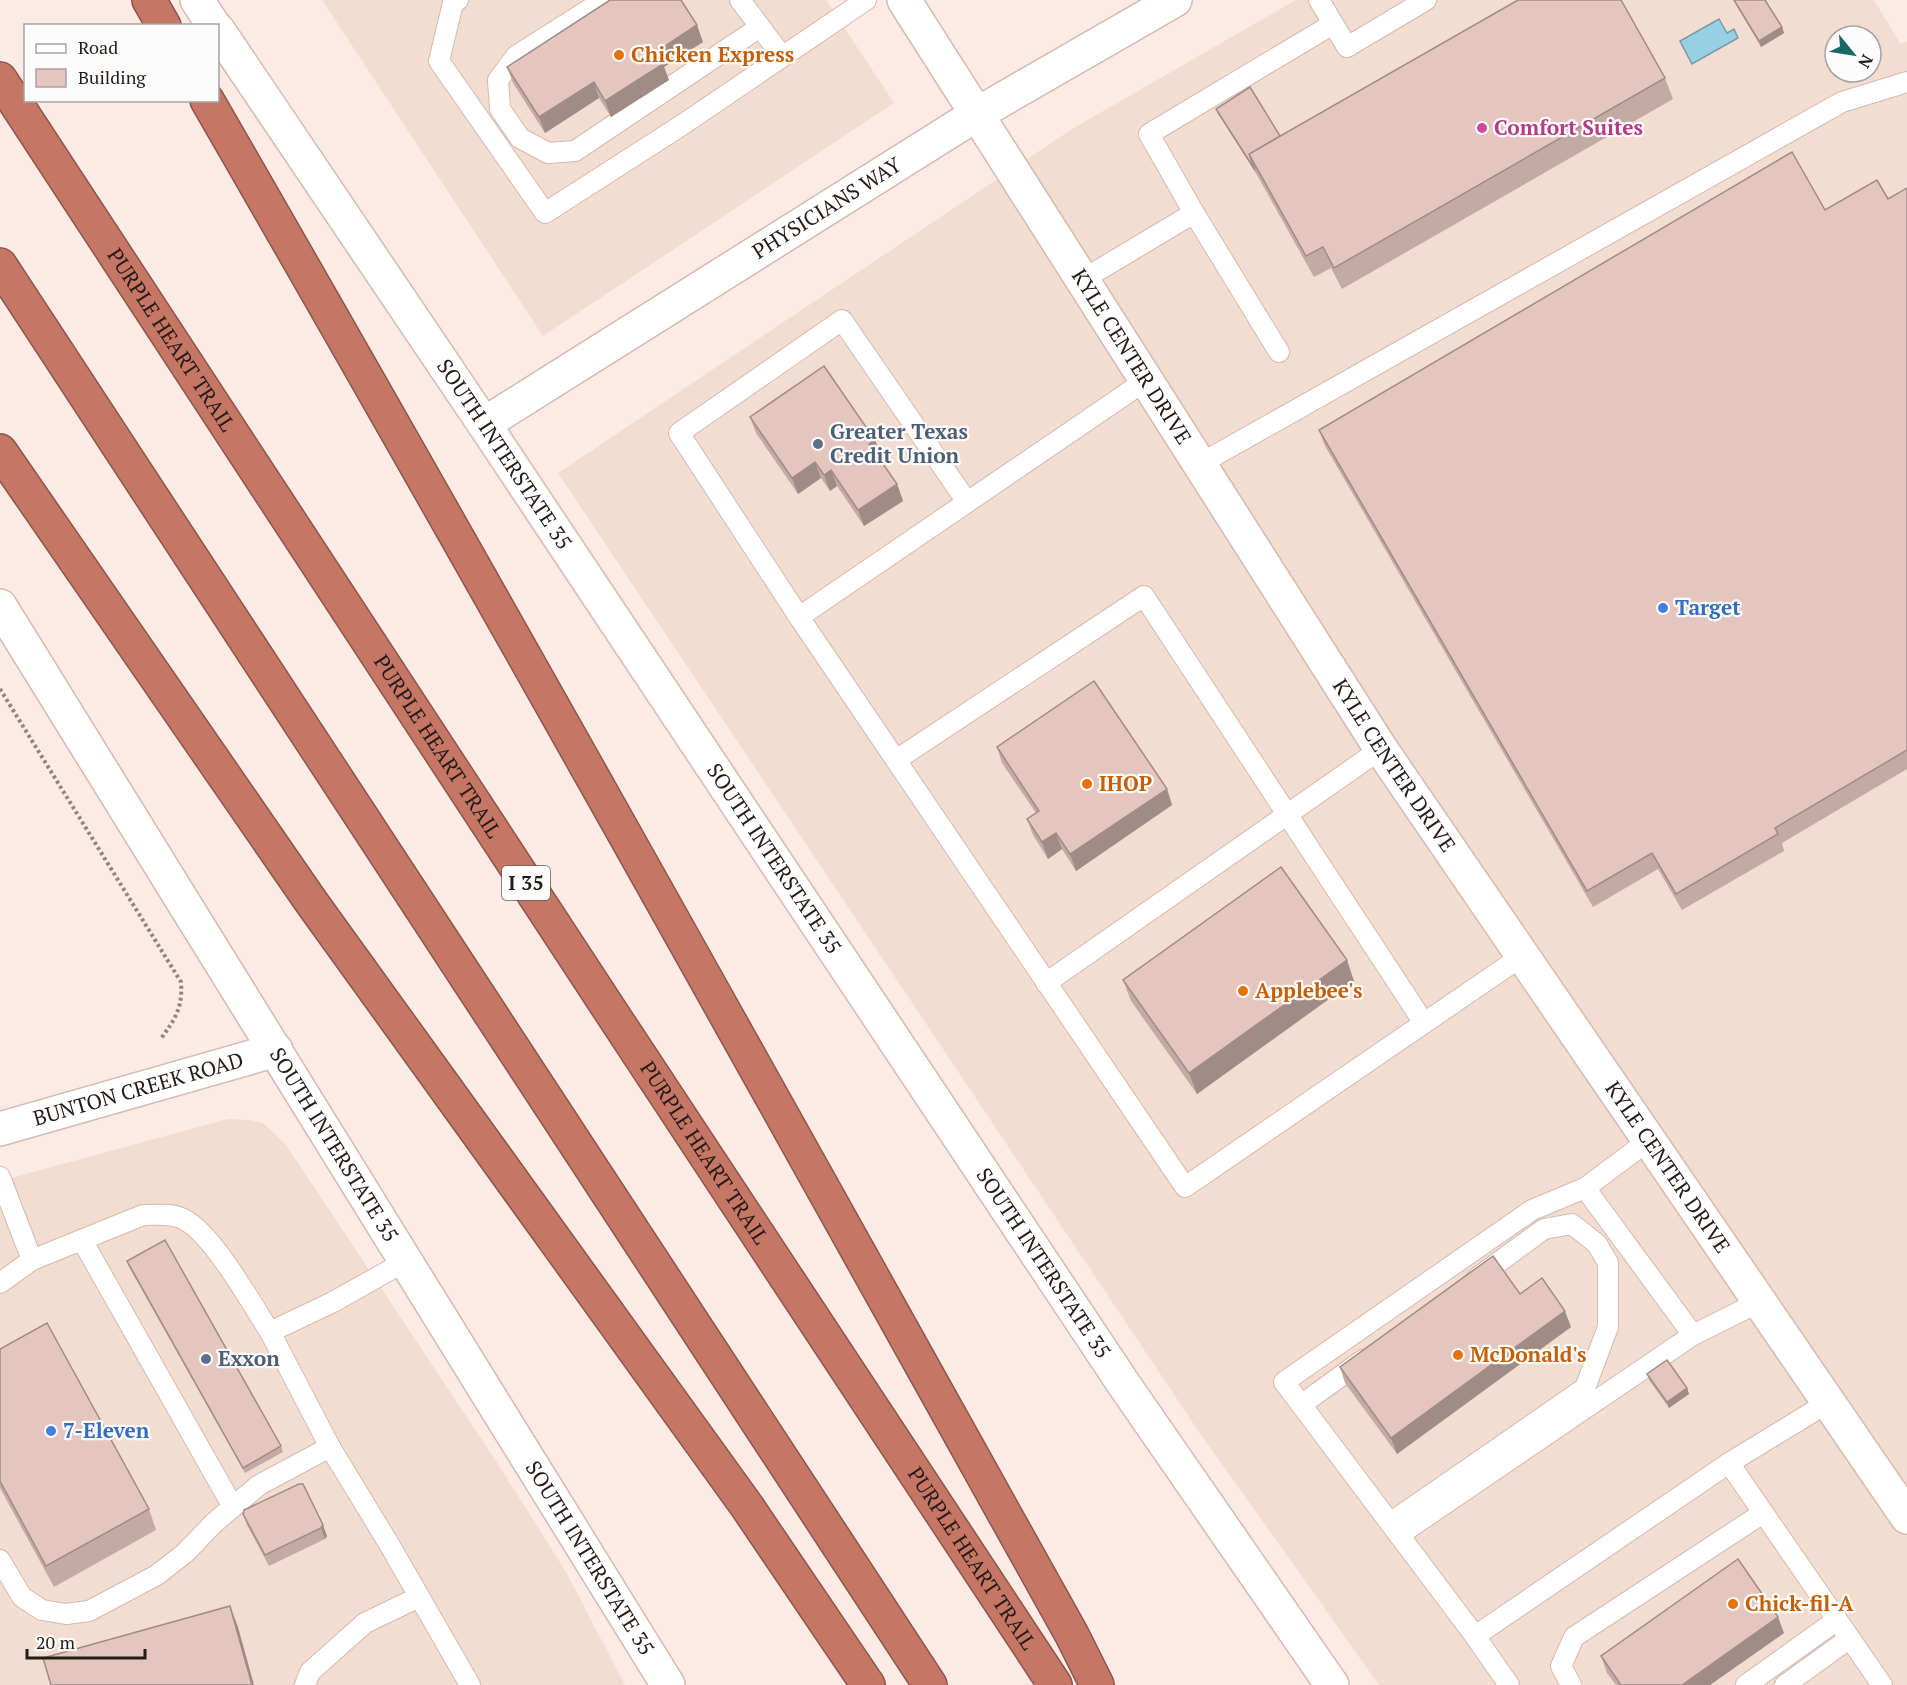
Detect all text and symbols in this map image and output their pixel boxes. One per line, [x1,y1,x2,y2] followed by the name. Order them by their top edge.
[24,24,219,102] legend
[1823,24,1883,84] north arrow
[78,35,118,59] text: Road
[631,40,794,68] place label: Chicken Express
[612,48,626,62] marker: Chicken Express
[1853,51,1879,72] text: N
[78,65,146,89] text: Building
[1494,113,1643,141] place label: Comfort Suites
[1475,121,1489,135] marker: Comfort Suites
[747,150,906,265] street label: PHYSICIANS WAY
[102,242,242,437] street label: PURPLE HEART TRAIL
[1066,263,1198,449] street label: KYLE CENTER DRIVE
[431,353,579,555] street label: SOUTH INTERSTATE 35
[830,417,968,469] place label: Greater Texas Credit Union
[811,437,825,451] marker: Greater Texas Credit Union
[1675,593,1741,621] place label: Target
[1656,601,1670,615] marker: Target
[368,649,509,843] street label: PURPLE HEART TRAIL
[1327,673,1462,857] street label: KYLE CENTER DRIVE
[701,757,848,959] street label: SOUTH INTERSTATE 35
[1099,769,1152,797] place label: IHOP
[1080,777,1094,791] marker: IHOP
[502,866,550,900] road number: I 35
[1255,976,1362,1004] place label: Applebee's
[1236,984,1250,998] marker: Applebee's
[264,1042,405,1247] street label: SOUTH INTERSTATE 35
[30,1045,247,1132] street label: BUNTON CREEK ROAD
[634,1055,776,1249] street label: PURPLE HEART TRAIL
[1600,1075,1737,1258] street label: KYLE CENTER DRIVE
[970,1162,1118,1364] street label: SOUTH INTERSTATE 35
[1470,1340,1587,1368] place label: McDonald's
[218,1344,280,1372] place label: Exxon
[1451,1348,1465,1362] marker: McDonald's
[199,1352,213,1366] marker: Exxon
[63,1416,150,1444] place label: 7-Eleven
[44,1424,58,1438] marker: 7-Eleven
[520,1455,661,1660] street label: SOUTH INTERSTATE 35
[902,1461,1043,1655] street label: PURPLE HEART TRAIL
[1745,1589,1854,1617] place label: Chick-fil-A
[1726,1597,1740,1611] marker: Chick-fil-A
[27,1622,146,1660] scale bar
[36,1630,76,1654] text: 20 m

